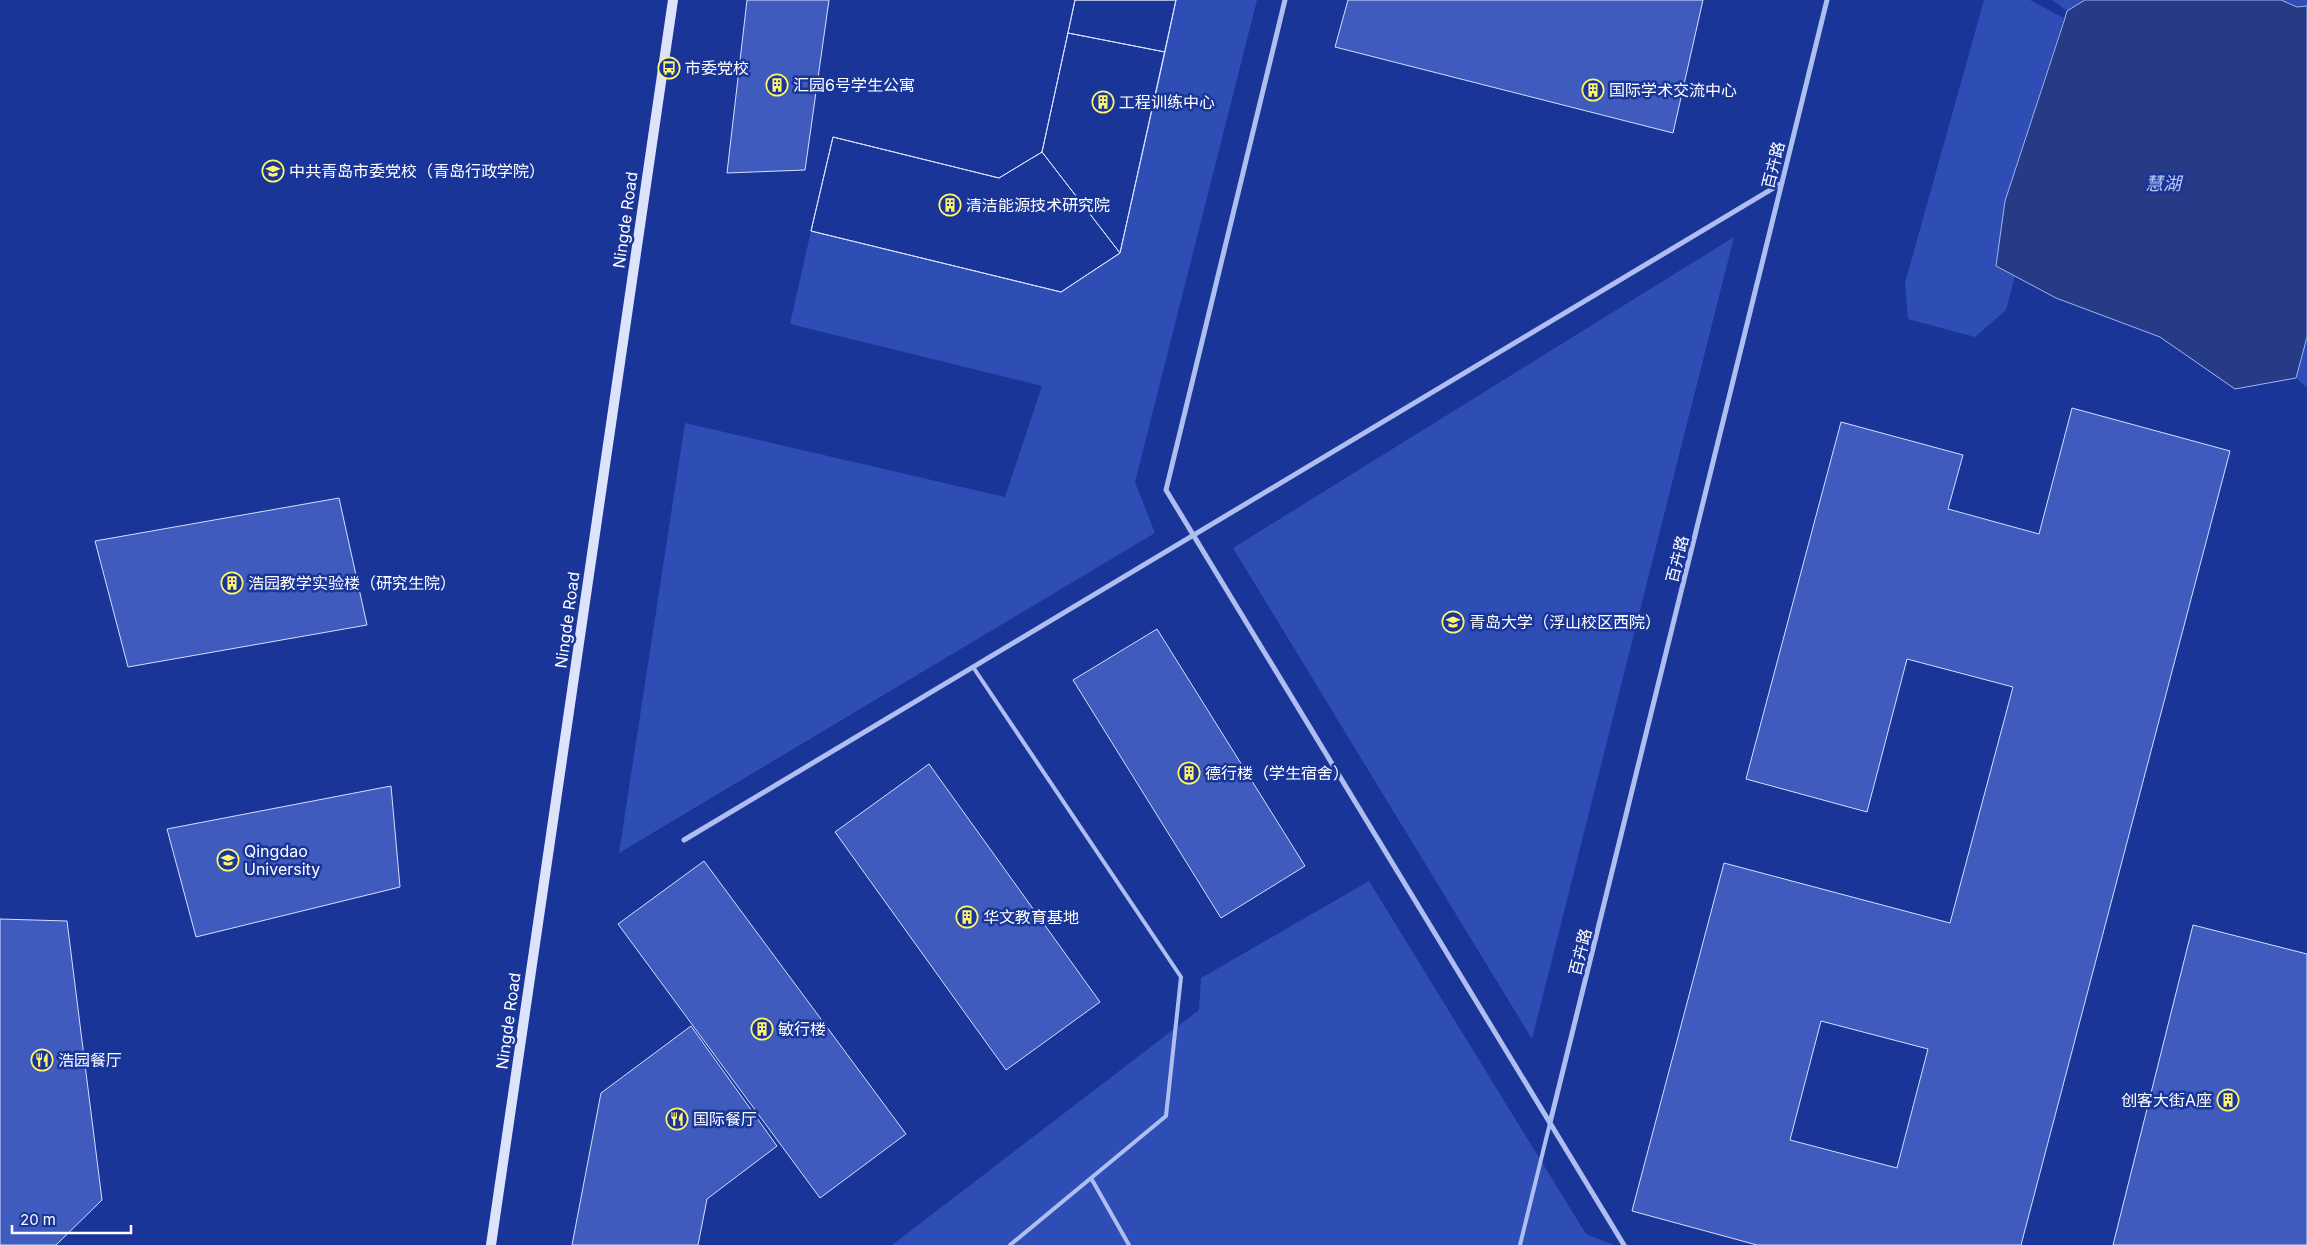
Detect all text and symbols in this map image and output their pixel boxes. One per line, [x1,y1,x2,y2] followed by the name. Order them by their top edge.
[657,56,681,80] bus stop icon: 市委党校
[685,58,749,78] place label: 市委党校
[765,73,789,97] building icon: 汇园6号学生公寓
[793,75,915,95] place label: 汇园6号学生公寓
[1581,78,1605,102] building icon: 国际学术交流中心
[1609,80,1737,100] place label: 国际学术交流中心
[1091,90,1115,114] building icon: 工程训练中心
[1119,92,1215,112] place label: 工程训练中心
[1757,139,1789,191] street label: 百卉路
[261,159,285,183] school or university icon: 中共青岛市委党校（青岛行政学院）
[289,161,545,181] place label: 中共青岛市委党校（青岛行政学院）
[608,170,642,270] street label: Ningde Road
[2145,173,2184,194] water label: 慧湖
[938,193,962,217] building icon: 清洁能源技术研究院
[966,195,1110,215] place label: 清洁能源技术研究院
[1661,533,1693,585] street label: 百卉路
[550,570,584,670] street label: Ningde Road
[220,571,244,595] building icon: 浩园教学实验楼（研究生院）
[248,573,456,593] place label: 浩园教学实验楼（研究生院）
[1441,610,1465,634] school or university icon: 青岛大学（浮山校区西院）
[1469,612,1661,632] place label: 青岛大学（浮山校区西院）
[1177,761,1201,785] building icon: 德行楼（学生宿舍）
[1205,763,1349,783] place label: 德行楼（学生宿舍）
[244,841,320,879] place label: Qingdao University
[216,848,240,872] school or university icon: Qingdao University
[955,905,979,929] building icon: 华文教育基地
[983,907,1079,927] place label: 华文教育基地
[1564,926,1596,978] street label: 百卉路
[491,971,525,1071] street label: Ningde Road
[750,1017,774,1041] building icon: 敏行楼
[778,1019,826,1039] place label: 敏行楼
[30,1048,54,1072] restaurant icon: 浩园餐厅
[58,1050,122,1070] place label: 浩园餐厅
[2216,1088,2240,1112] building icon: 创客大街A座
[2121,1090,2212,1110] place label: 创客大街A座
[665,1107,689,1131] restaurant icon: 国际餐厅
[693,1109,757,1129] place label: 国际餐厅
[12,1202,131,1234] scale bar
[20,1210,56,1229] text: 20 m

